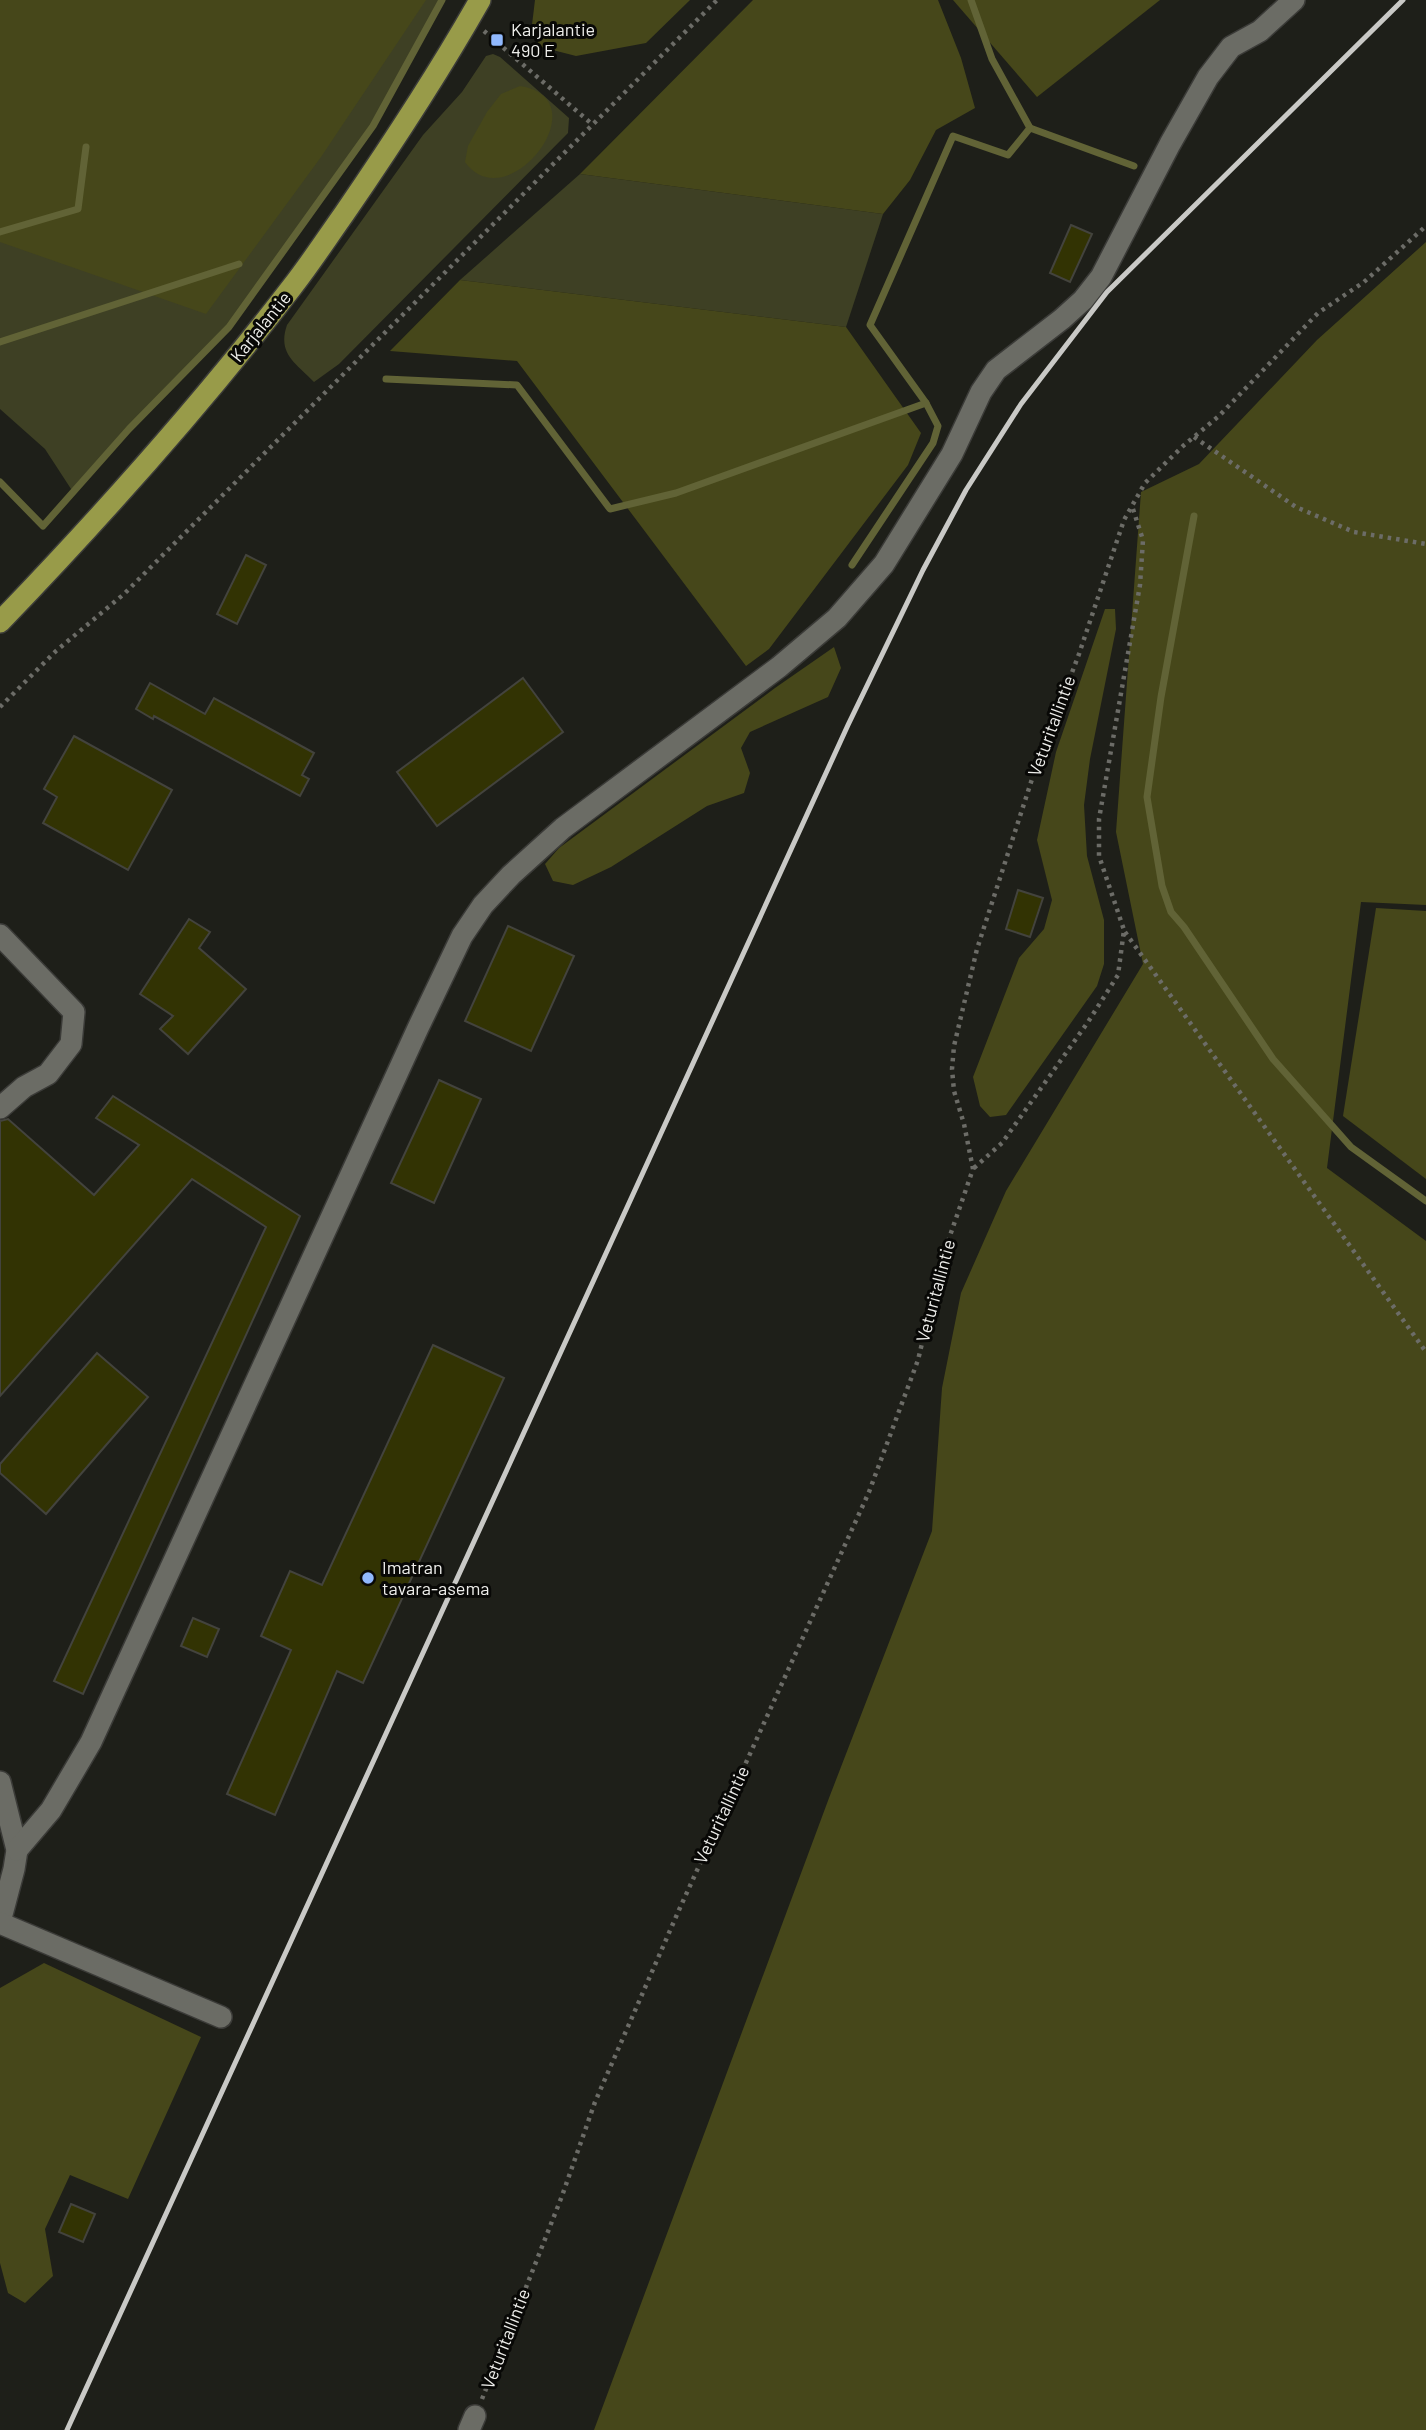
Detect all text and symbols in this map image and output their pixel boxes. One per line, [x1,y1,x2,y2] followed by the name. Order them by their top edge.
[511,18,595,61] place label: Karjalantie 490 E
[489,32,505,48] marker: Karjalantie 490 E
[225,287,295,366] street label: Karjalantie
[1023,672,1079,779] street label: Veturitallintie
[911,1237,959,1345] street label: Veturitallintie
[382,1556,490,1599] place label: Imatran tavara-asema
[360,1570,376,1586] marker: Imatran tavara-asema
[689,1762,753,1867] street label: Veturitallintie
[476,2285,534,2392] street label: Veturitallintie

